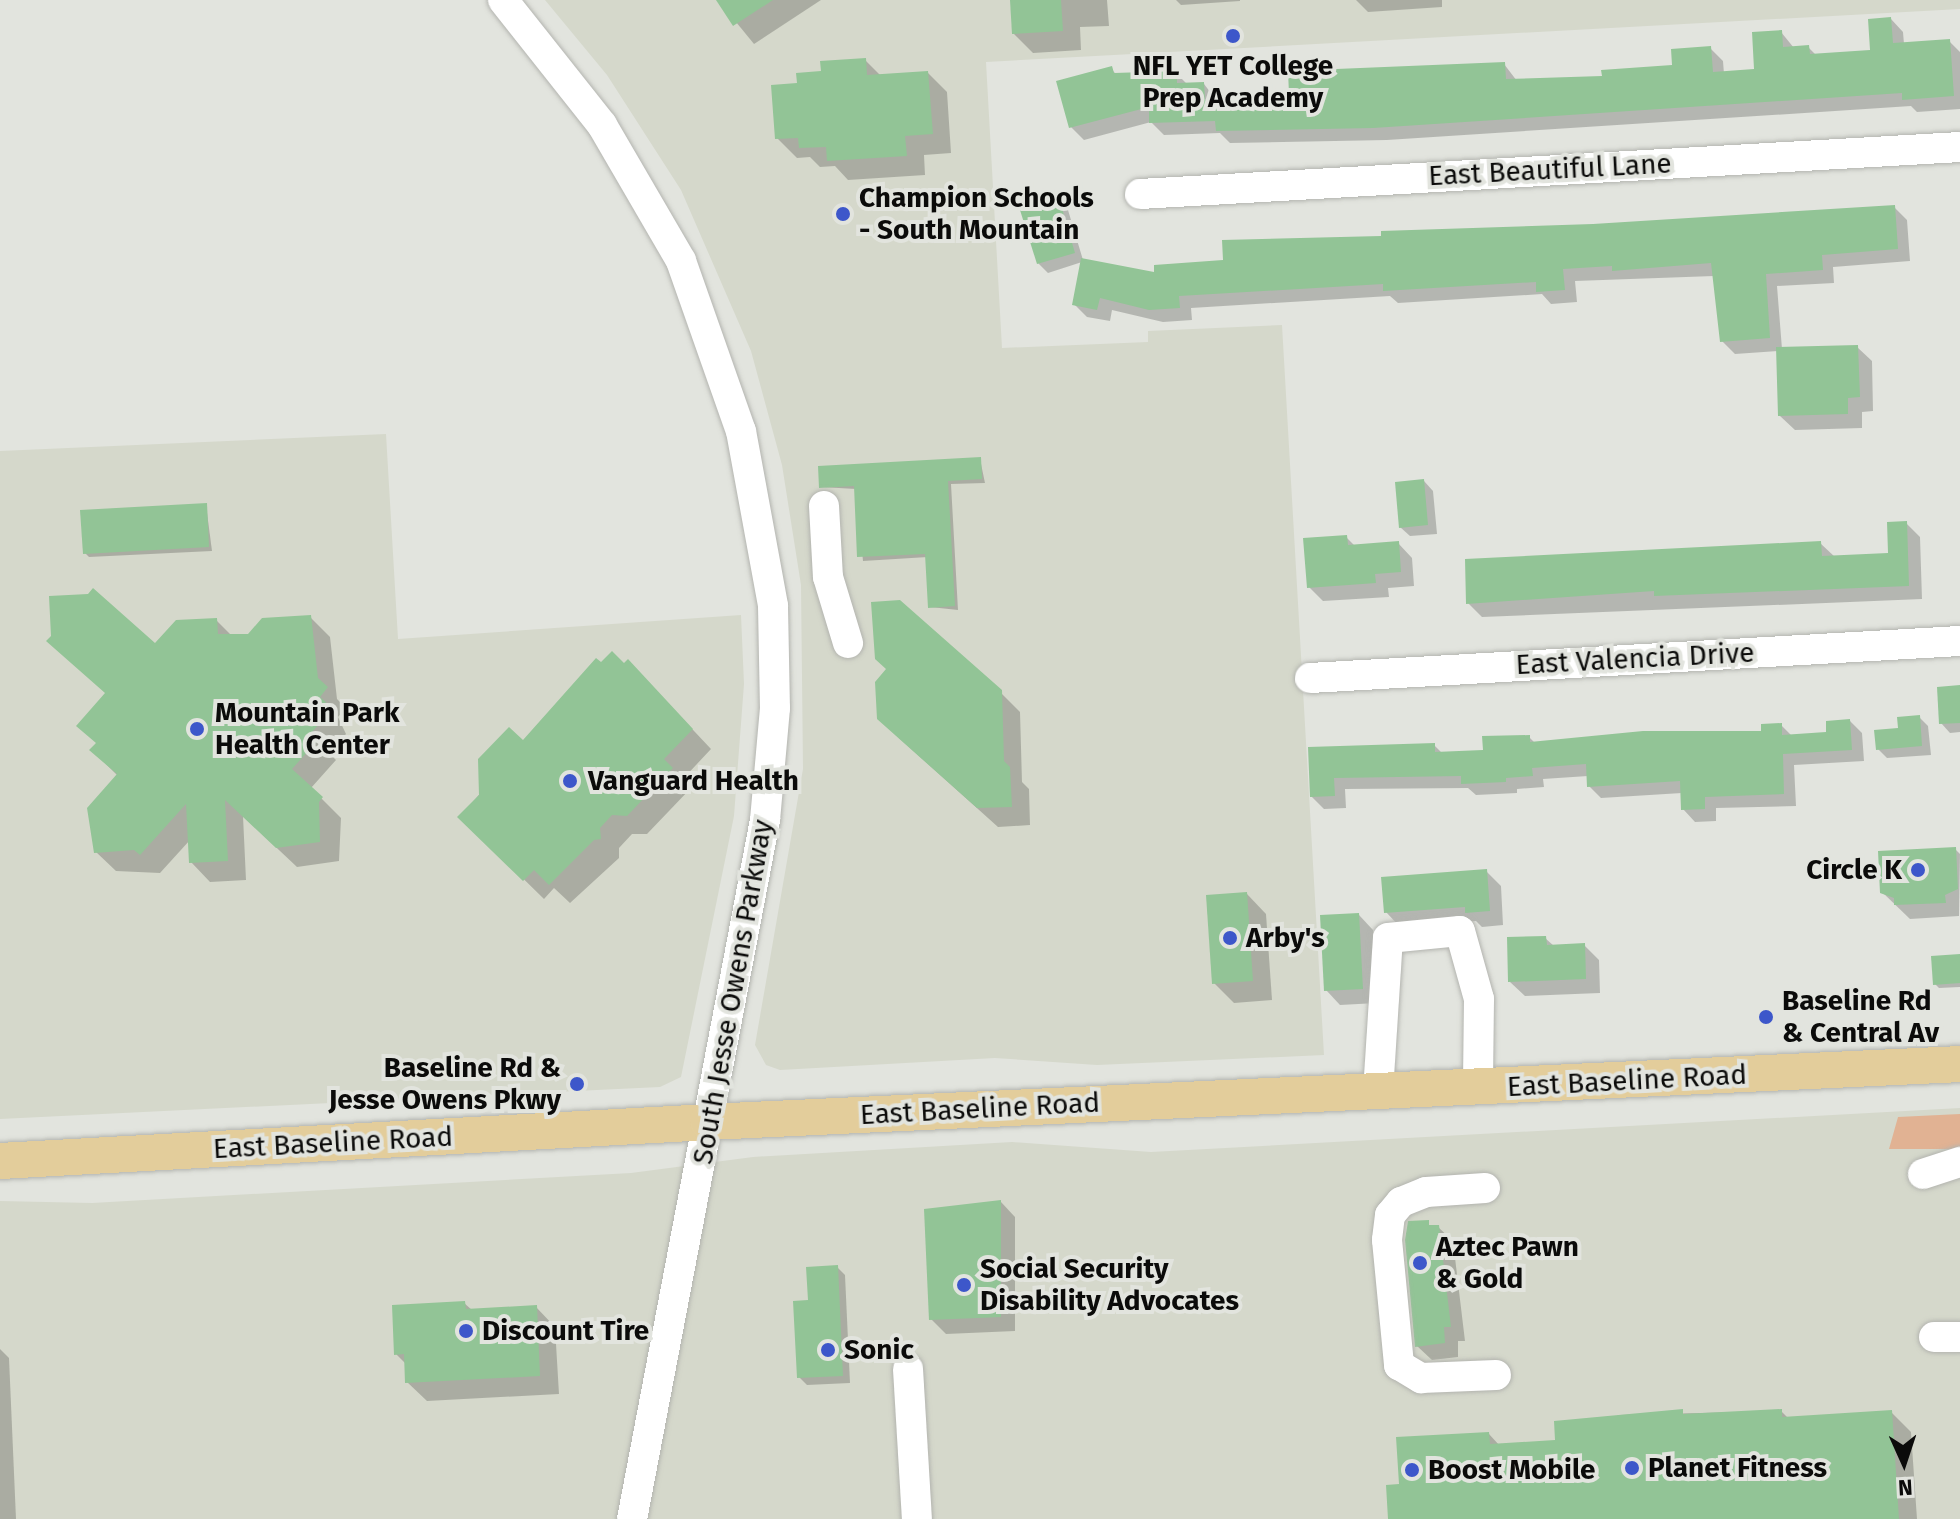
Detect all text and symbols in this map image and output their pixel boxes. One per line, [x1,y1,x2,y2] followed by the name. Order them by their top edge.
[1224,27,1242,45] marker: NFL YET College Prep Academy
[1133,49,1333,115] place label: NFL YET College Prep Academy
[1427,147,1673,193] street label: East Beautiful Lane
[859,181,1094,247] place label: Champion Schools - South Mountain
[834,205,852,223] marker: Champion Schools - South Mountain
[1515,636,1755,682] street label: East Valencia Drive
[215,696,399,762] place label: Mountain Park Health Center
[186,718,208,740] marker: Mountain Park Health Center
[588,764,799,798] place label: Vanguard Health
[559,770,581,792] marker: Vanguard Health
[686,817,780,1167] street label: South Jesse Owens Parkway
[1806,853,1902,887] place label: Circle K
[1909,861,1927,879] marker: Circle K
[1246,921,1325,955] place label: Arby's
[1221,929,1239,947] marker: Arby's
[1782,984,1939,1050] place label: Baseline Rd & Central Av
[1757,1008,1775,1026] marker: Baseline Rd & Central Av
[328,1051,561,1117] place label: Baseline Rd & Jesse Owens Pkwy
[1506,1058,1748,1104] street label: East Baseline Road
[568,1075,586,1093] marker: Baseline Rd & Jesse Owens Pkwy
[859,1086,1101,1132] street label: East Baseline Road
[212,1120,454,1166] street label: East Baseline Road
[1436,1230,1579,1296] place label: Aztec Pawn & Gold
[980,1252,1239,1318] place label: Social Security Disability Advocates
[1411,1254,1429,1272] marker: Aztec Pawn & Gold
[955,1276,973,1294] marker: Social Security Disability Advocates
[482,1314,649,1348] place label: Discount Tire
[457,1322,475,1340] marker: Discount Tire
[844,1333,914,1367] place label: Sonic
[819,1341,837,1359] marker: Sonic
[1864,1423,1944,1503] north arrow
[1648,1451,1827,1485] place label: Planet Fitness
[1428,1453,1596,1487] place label: Boost Mobile
[1623,1459,1641,1477] marker: Planet Fitness
[1403,1461,1421,1479] marker: Boost Mobile
[1897,1474,1913,1501] text: N

